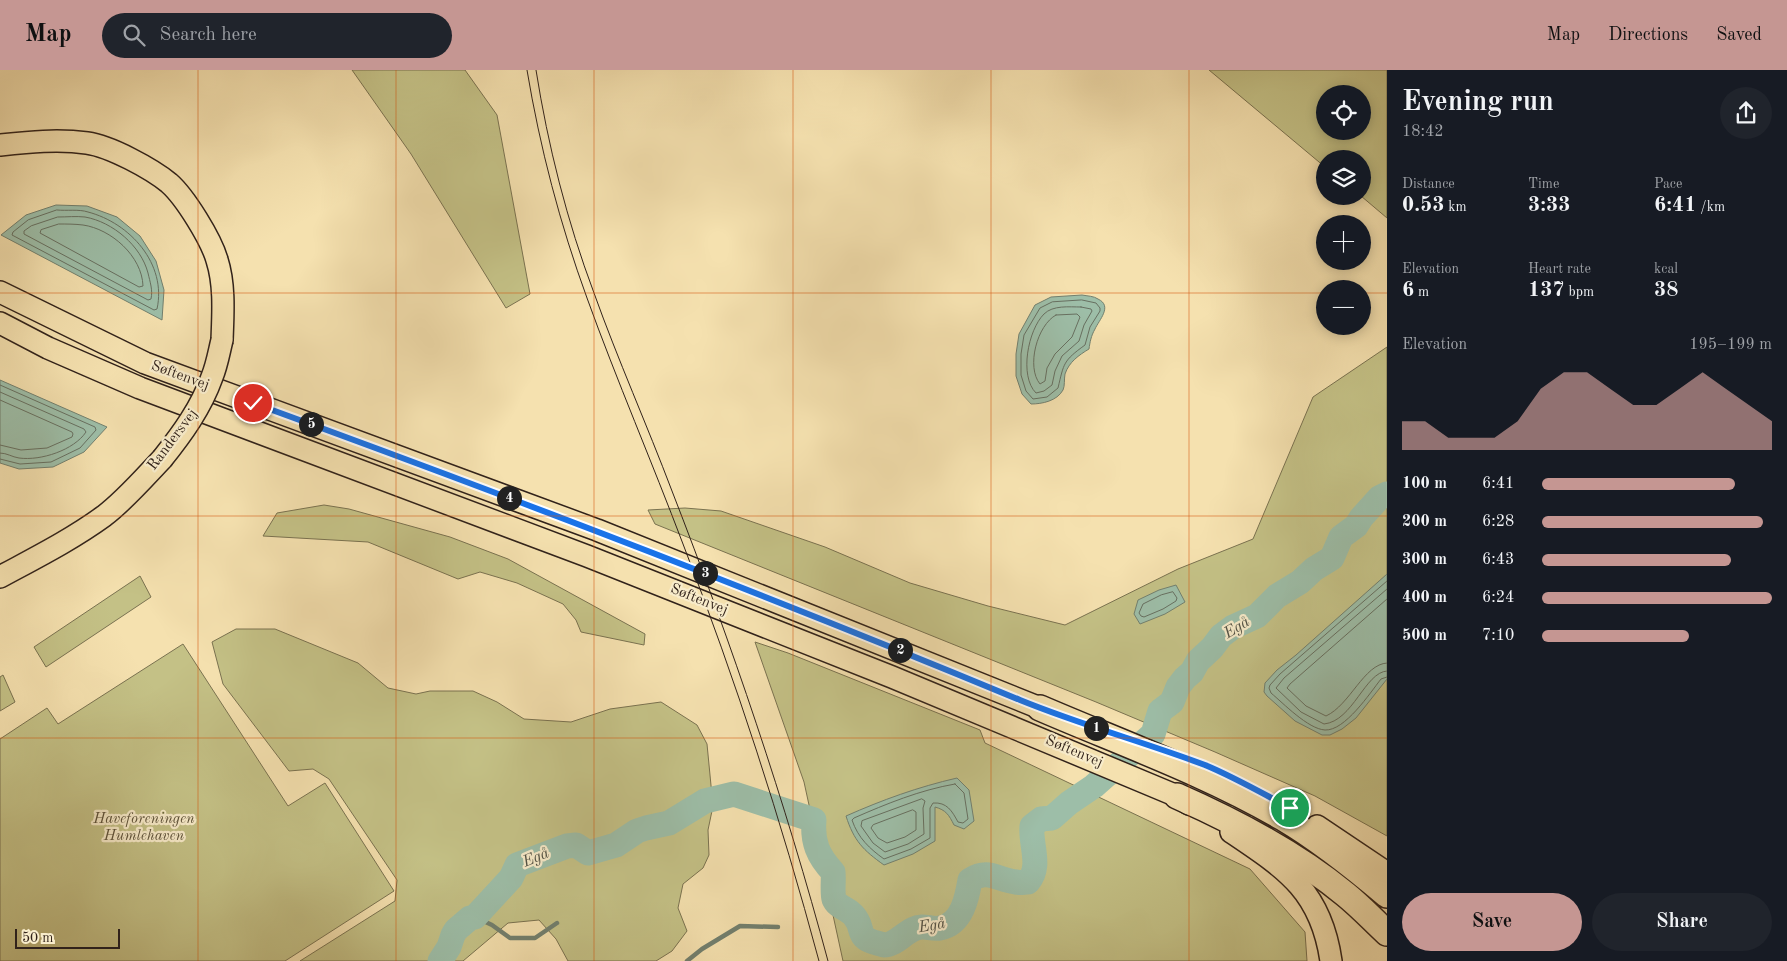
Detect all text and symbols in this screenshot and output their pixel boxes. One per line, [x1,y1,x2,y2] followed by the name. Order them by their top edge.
[102,13,452,58] search box
[120,21,148,49] icon: search
[25,23,72,47] text: Map
[160,26,257,45] text: Search here
[1547,26,1580,44] text: Map
[1608,26,1688,44] text: Directions
[1716,26,1762,44] text: Saved
[1316,85,1371,335] map controls
[1316,85,1371,140] button: locate
[1720,87,1772,139] button: share
[1402,89,1554,117] text: Evening run
[1402,124,1444,140] text: 18:42
[1316,150,1371,205] button: layers
[1402,177,1455,191] text: Distance
[1528,177,1559,191] text: Time
[1654,177,1682,191] text: Pace
[1402,195,1444,216] text: 0.53
[1528,195,1570,216] text: 3:33
[1654,195,1696,216] text: 6:41
[1444,200,1467,214] text: km
[1696,200,1725,214] text: /km
[1316,215,1371,270] button: +
[1402,262,1459,276] text: Elevation
[1528,262,1591,276] text: Heart rate
[1654,262,1678,276] text: kcal
[1316,280,1371,335] button: −
[1402,280,1414,301] text: 6
[1528,280,1565,301] text: 137
[1654,280,1678,301] text: 38
[1414,285,1429,299] text: m
[1565,285,1594,299] text: bpm
[1402,337,1467,353] text: Elevation
[1689,337,1772,353] text: 195–199 m
[149,359,211,393] street label: Søftenvej
[232,382,274,424] pin
[239,389,267,417] icon: check
[145,407,201,473] street label: Randersvej
[298,412,324,436] pin: 5
[307,417,316,431] text: 5
[1402,476,1447,492] text: 100 m
[1482,476,1514,492] text: 6:41
[496,486,522,510] pin: 4
[505,491,514,505] text: 4
[1402,514,1447,530] text: 200 m
[1482,514,1514,530] text: 6:28
[1402,552,1447,568] text: 300 m
[1482,552,1514,568] text: 6:43
[692,560,718,586] pin: 3
[701,566,710,580] text: 3
[668,582,730,618] street label: Søftenvej
[1402,590,1447,606] text: 400 m
[1482,590,1514,606] text: 6:24
[1220,614,1253,643] water label: Egå
[1402,628,1447,644] text: 500 m
[1482,628,1514,644] text: 7:10
[888,638,912,662] pin: 2
[896,643,905,657] text: 2
[1084,716,1108,740] pin: 1
[1092,721,1101,735] text: 1
[1043,733,1105,771] street label: Søftenvej
[1269,787,1311,829] pin
[1276,794,1304,822] icon: arrive
[92,812,195,844] park label: Haveforeningen Humlehaven
[519,845,552,871] water label: Egå
[1402,893,1582,951] button: Save
[1592,893,1772,951] button: Share
[916,916,947,936] water label: Egå
[15,926,120,949] scale bar
[22,931,53,945] text: 50 m

